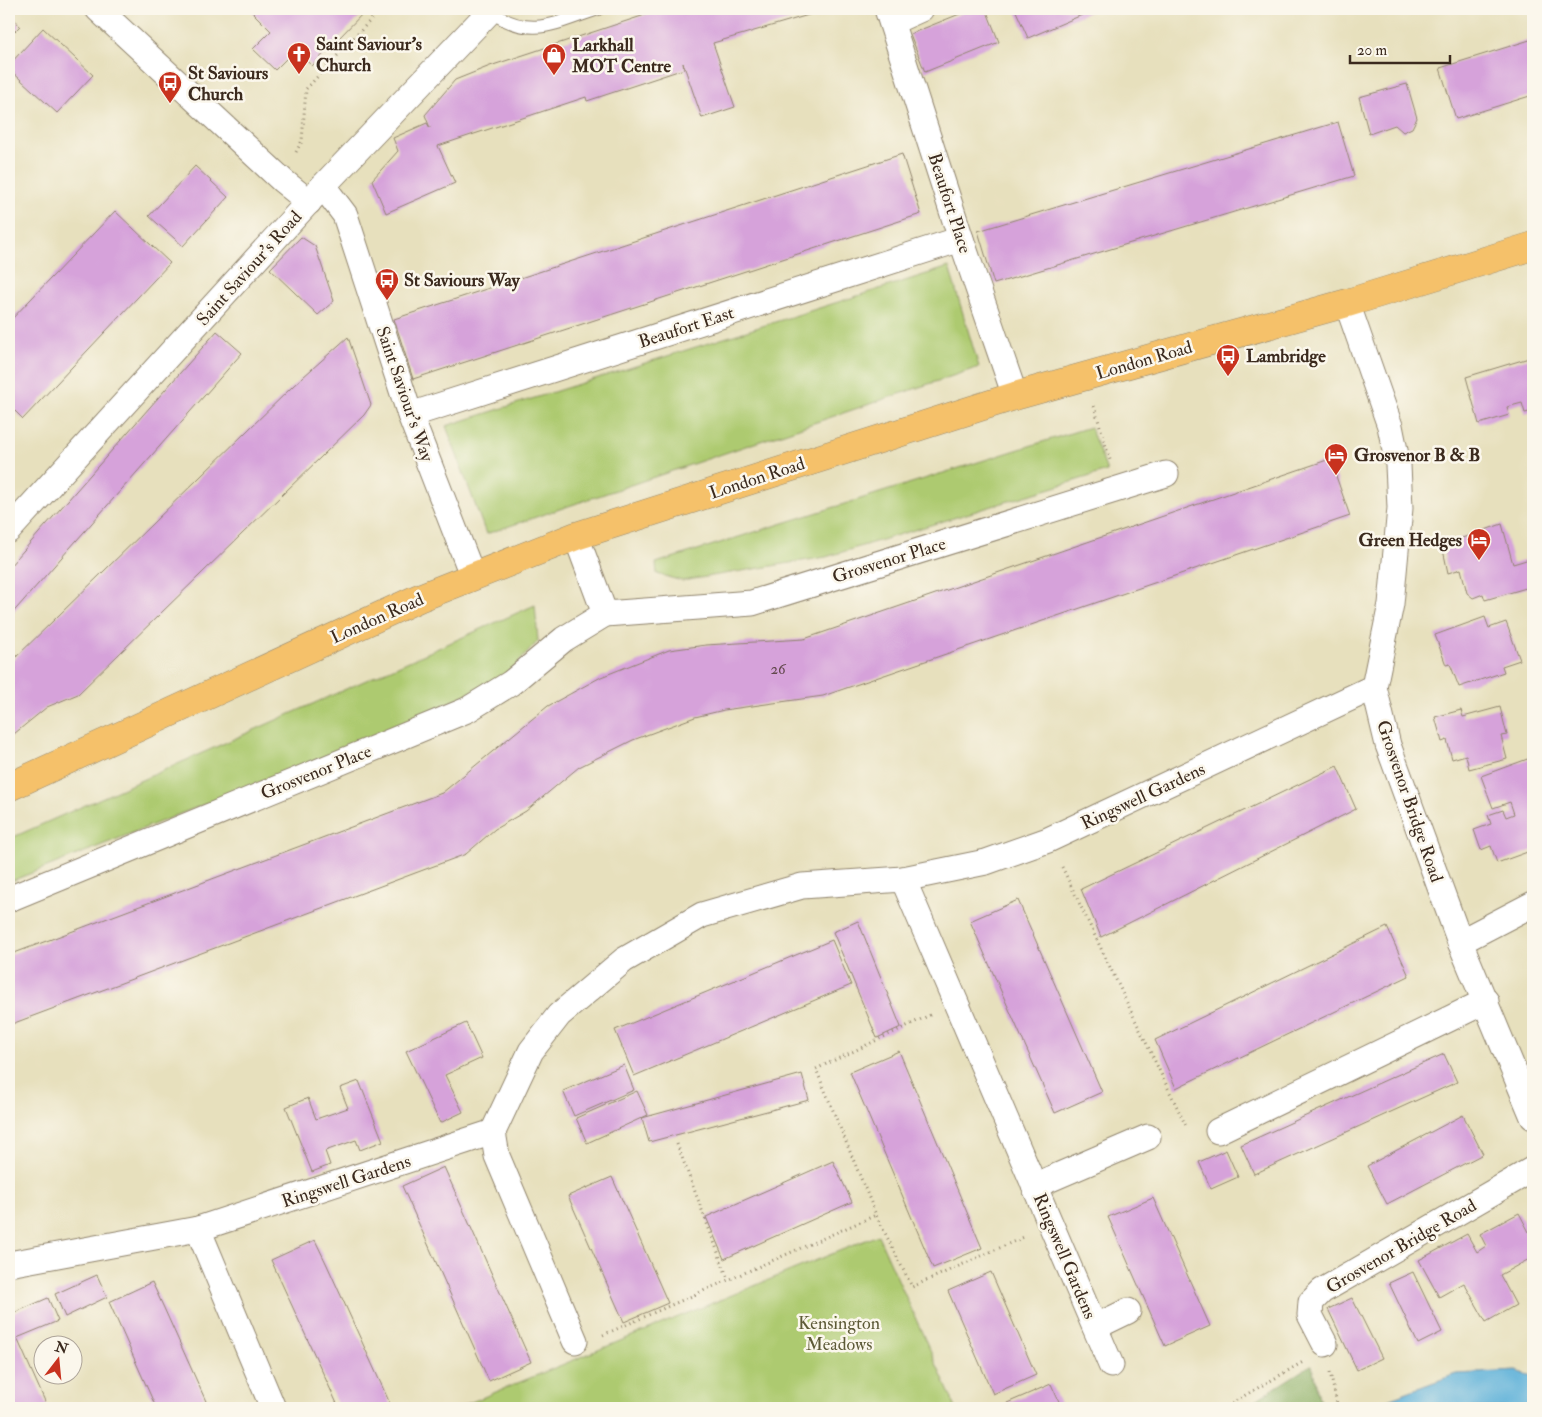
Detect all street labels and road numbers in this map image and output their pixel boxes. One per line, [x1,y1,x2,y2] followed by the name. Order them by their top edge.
[923,150,977,257] street label: Beaufort Place
[192,206,307,331] street label: Saint Saviour's Road
[635,301,737,354] street label: Beaufort East
[371,324,439,466] street label: Saint Saviour's Way
[1093,336,1195,385] street label: London Road
[706,452,808,505] street label: London Road
[830,532,949,589] street label: Grosvenor Place
[327,588,427,649] street label: London Road
[1371,717,1448,885] street label: Grosvenor Bridge Road
[257,740,375,805] street label: Grosvenor Place
[1077,758,1209,835] street label: Ringswell Gardens
[279,1150,414,1213] street label: Ringswell Gardens
[1028,1190,1101,1323] street label: Ringswell Gardens
[1322,1194,1481,1299] street label: Grosvenor Bridge Road

